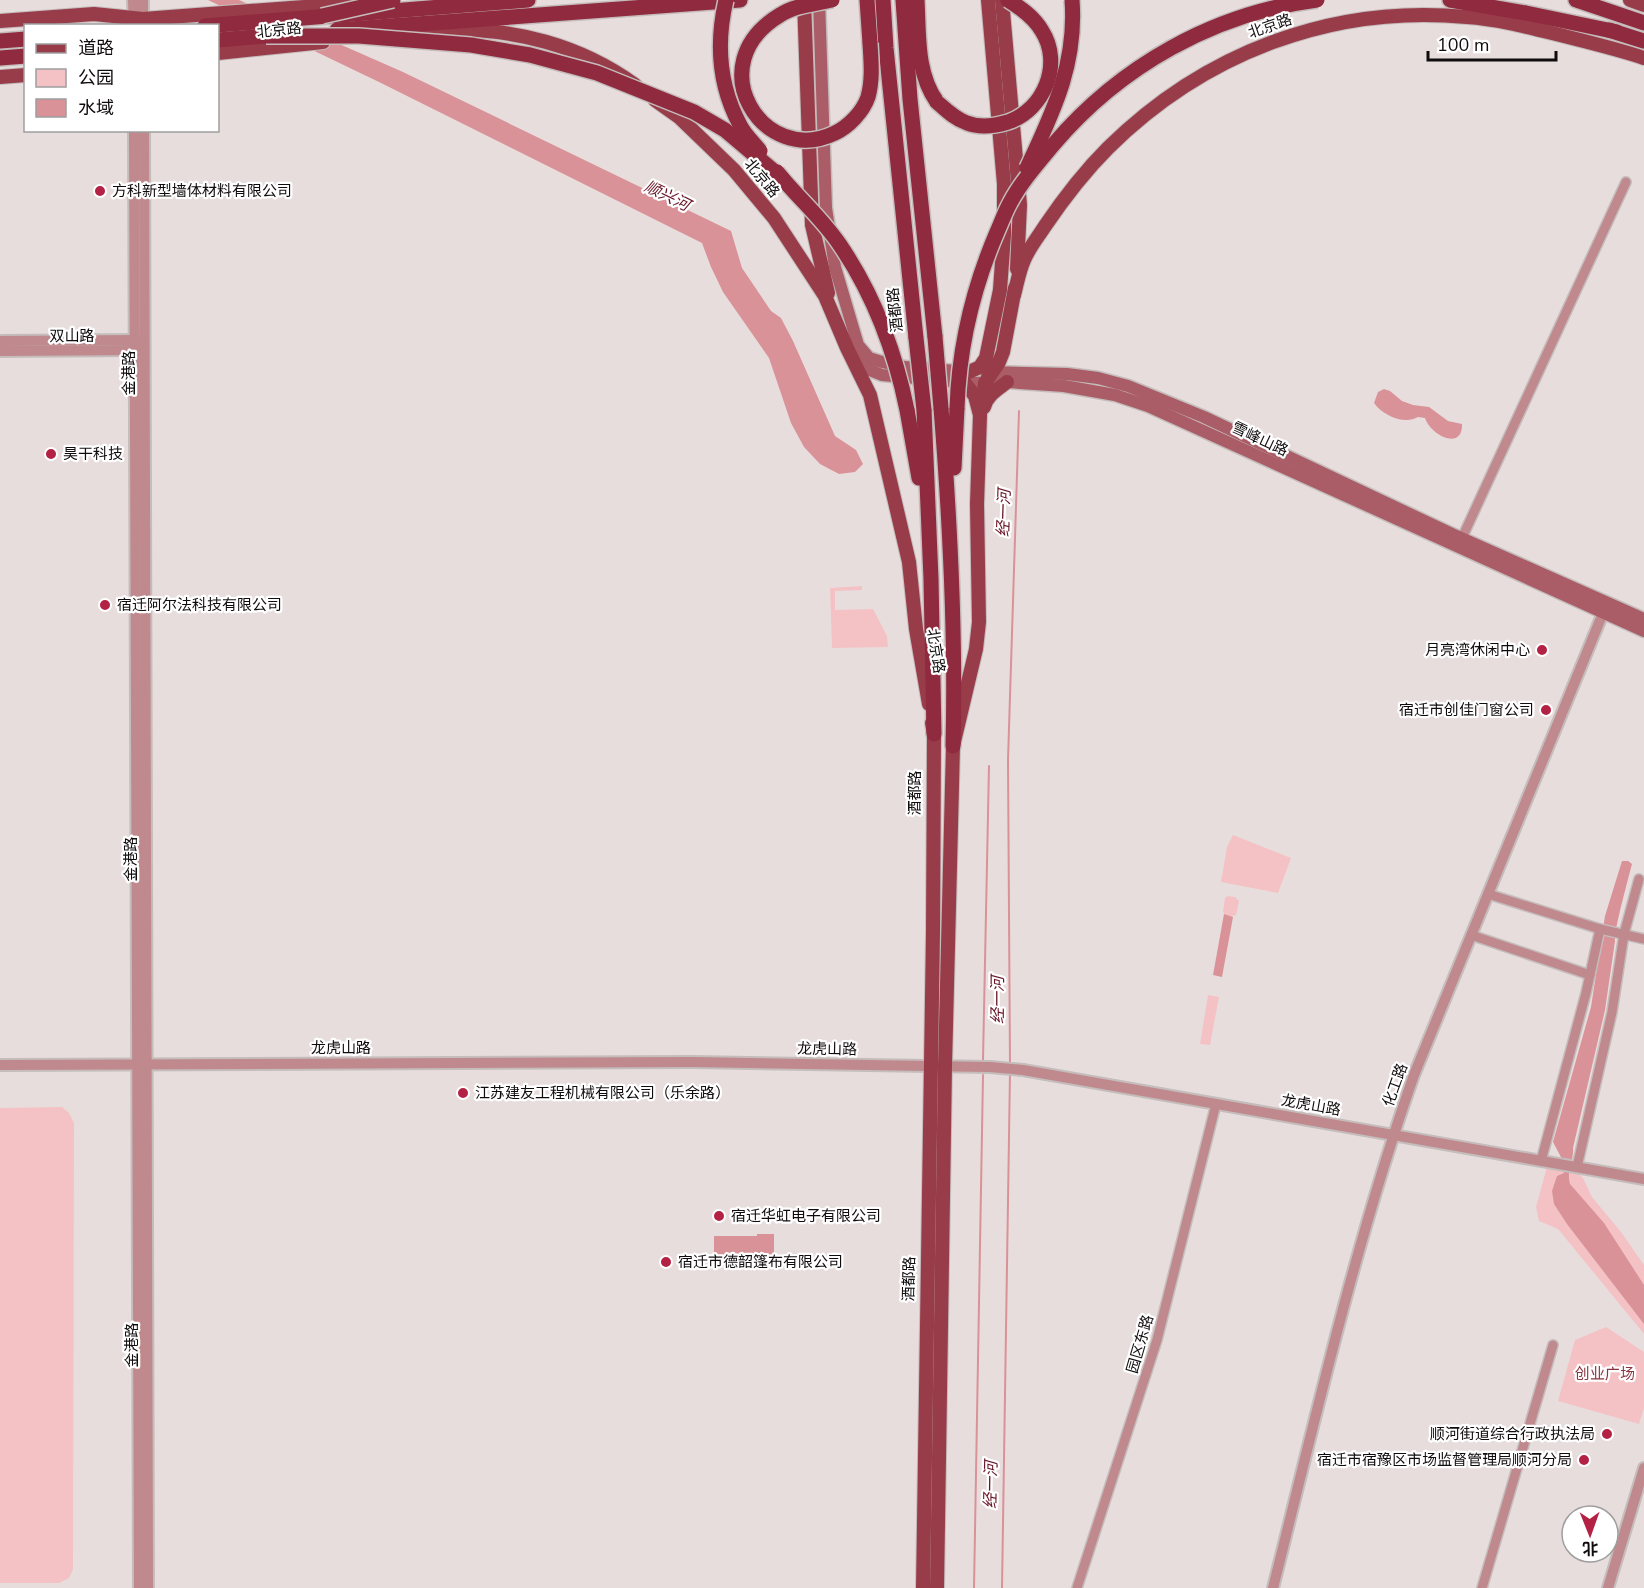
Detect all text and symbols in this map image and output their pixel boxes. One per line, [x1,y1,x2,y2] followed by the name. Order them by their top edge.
[1245,9,1295,43] street label: 北京路
[256,18,302,42] street label: 北京路
[24,24,219,132] legend
[1428,24,1556,62] scale bar
[1437,33,1489,57] text: 100 m
[78,36,114,60] text: 道路
[78,66,114,90] text: 公园
[78,96,114,120] text: 水域
[740,154,784,202] street label: 北京路
[641,176,696,218] water label: 顺兴河
[112,181,292,201] place label: 方科新型墙体材料有限公司
[93,184,107,198] marker: 方科新型墙体材料有限公司
[883,287,907,333] street label: 酒都路
[49,326,95,346] street label: 双山路
[119,350,139,396] street label: 金港路
[1229,417,1291,461] street label: 雪峰山路
[63,444,123,464] place label: 昊干科技
[44,447,58,461] marker: 昊干科技
[992,486,1016,537] water label: 经一河
[117,595,282,615] place label: 宿迁阿尔法科技有限公司
[98,598,112,612] marker: 宿迁阿尔法科技有限公司
[923,627,949,675] street label: 北京路
[1425,640,1530,660] place label: 月亮湾休闲中心
[1535,643,1549,657] marker: 月亮湾休闲中心
[1399,700,1534,720] place label: 宿迁市创佳门窗公司
[1539,703,1553,717] marker: 宿迁市创佳门窗公司
[905,770,925,816] street label: 酒都路
[121,836,141,882] street label: 金港路
[987,973,1009,1024] water label: 经一河
[311,1038,371,1058] street label: 龙虎山路
[797,1038,857,1060] street label: 龙虎山路
[1378,1060,1412,1110] street label: 化工路
[475,1083,730,1103] place label: 江苏建友工程机械有限公司（乐余路）
[456,1086,470,1100] marker: 江苏建友工程机械有限公司（乐余路）
[1280,1090,1342,1120] street label: 龙虎山路
[731,1206,881,1226] place label: 宿迁华虹电子有限公司
[712,1209,726,1223] marker: 宿迁华虹电子有限公司
[678,1252,843,1272] place label: 宿迁市德韶篷布有限公司
[659,1255,673,1269] marker: 宿迁市德韶篷布有限公司
[899,1256,919,1302] street label: 酒都路
[1122,1312,1158,1376] street label: 园区东路
[122,1322,142,1368] street label: 金港路
[1575,1364,1635,1384] park label: 创业广场
[1430,1424,1595,1444] place label: 顺河街道综合行政执法局
[1600,1427,1614,1441] marker: 顺河街道综合行政执法局
[1317,1450,1572,1470] place label: 宿迁市宿豫区市场监督管理局顺河分局
[1577,1453,1591,1467] marker: 宿迁市宿豫区市场监督管理局顺河分局
[980,1458,1002,1509] water label: 经一河
[1560,1504,1620,1564] north arrow
[1582,1537,1598,1559] text: 北

